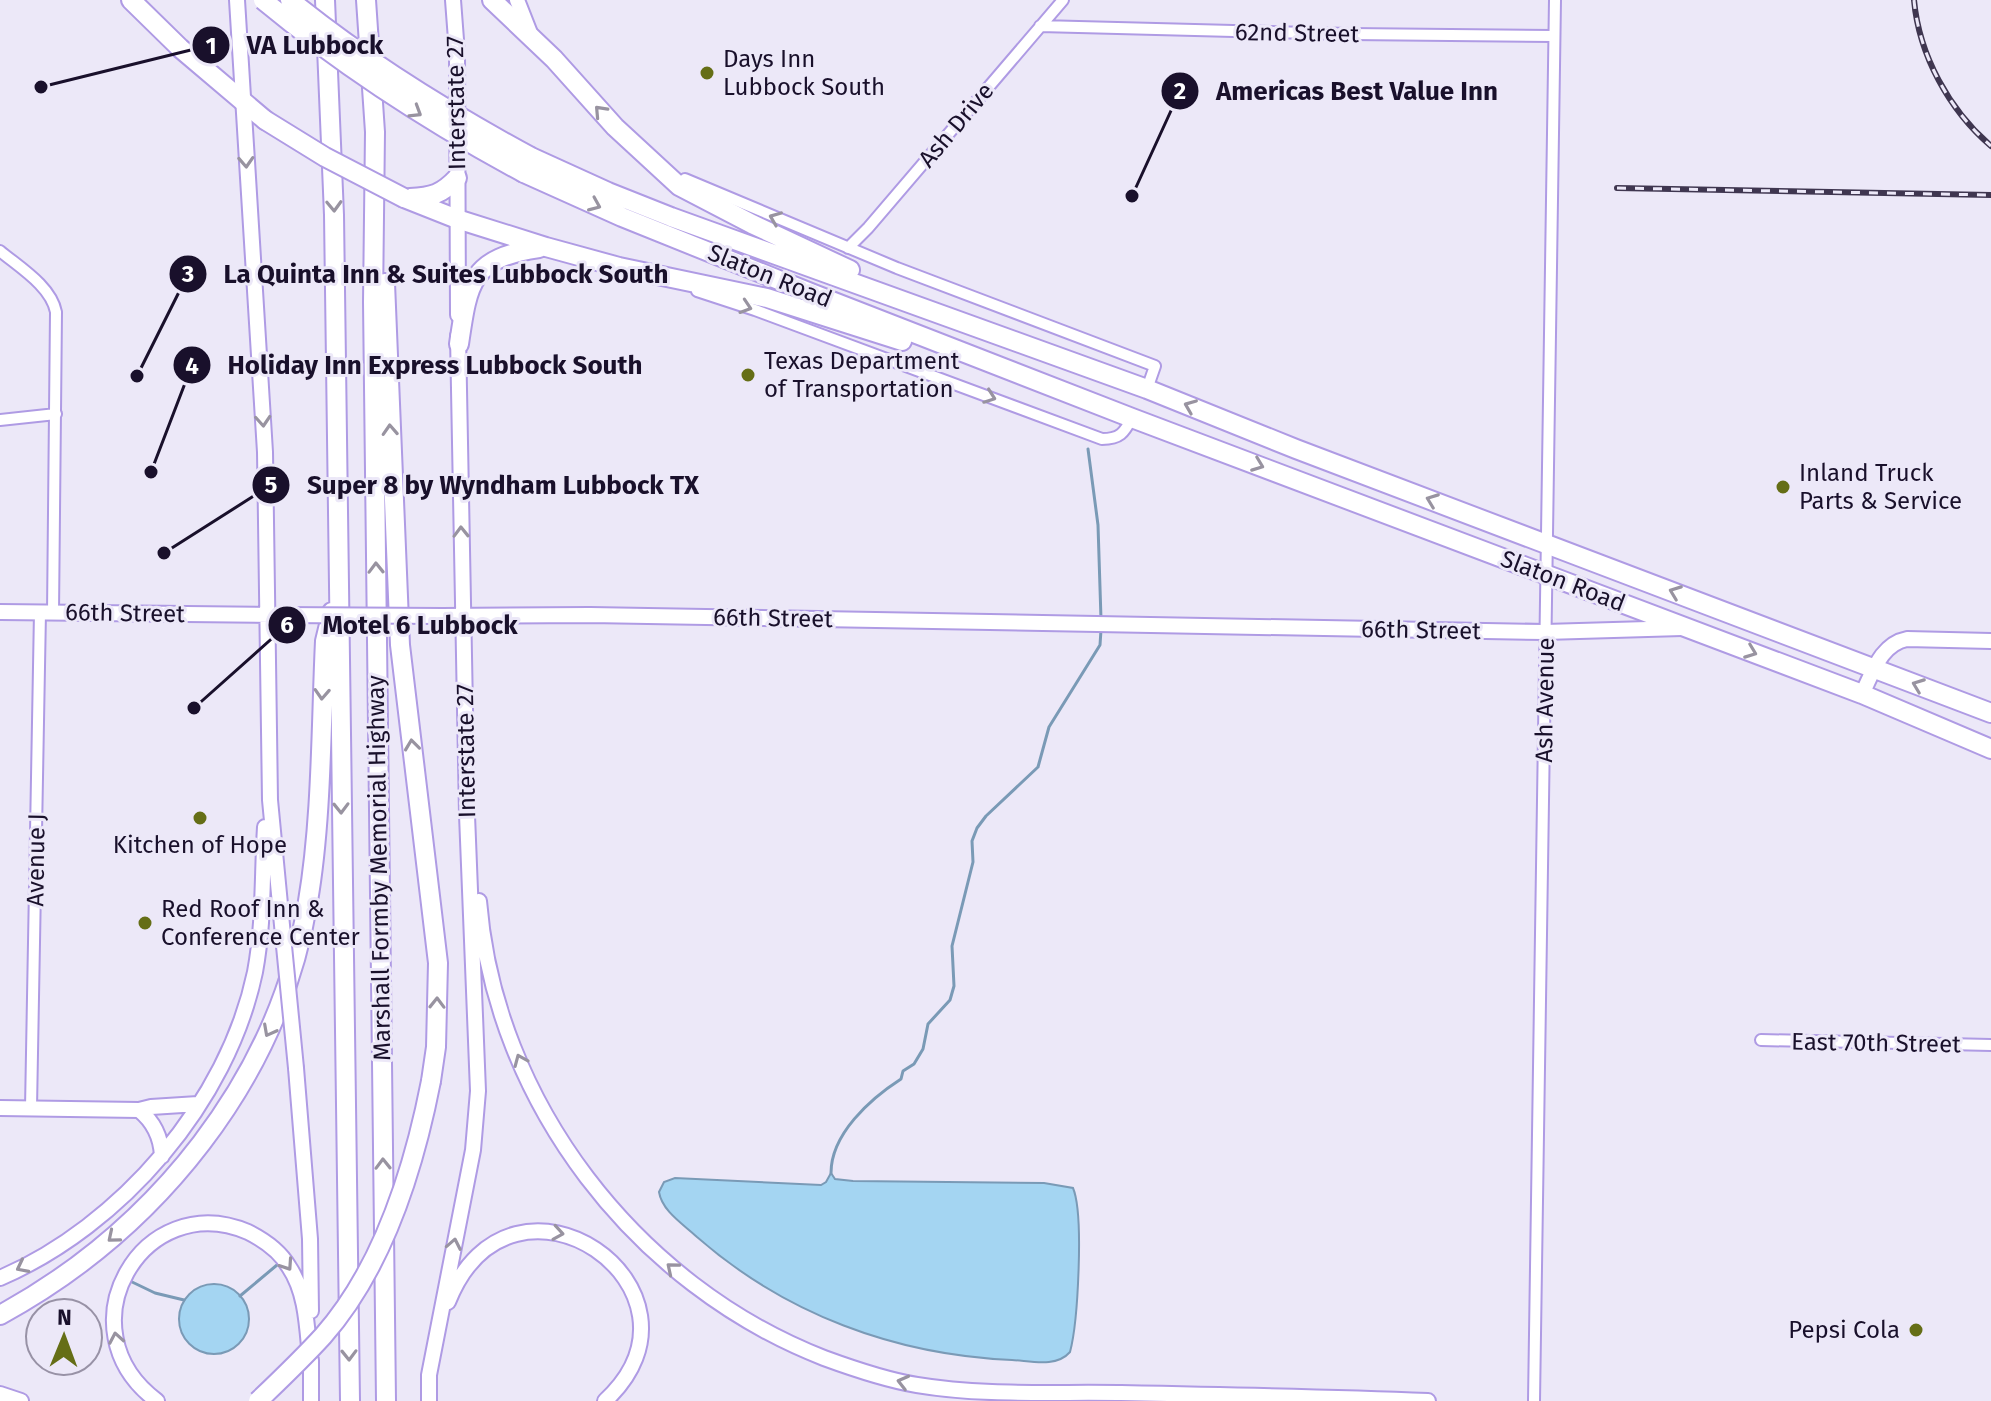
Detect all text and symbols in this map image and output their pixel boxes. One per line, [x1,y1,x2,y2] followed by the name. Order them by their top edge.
[1235,18,1360,48] street label: 62nd Street
[191,20,399,70] callout: VA Lubbock
[246,30,384,61] text: VA Lubbock
[205,32,217,60] text: 1
[441,36,471,170] street label: Interstate 27
[723,45,885,101] place label: Days Inn Lubbock South
[698,64,716,82] marker: Days Inn Lubbock South
[1160,66,1514,116] callout: Americas Best Value Inn
[1215,76,1498,107] text: Americas Best Value Inn
[913,77,999,173] street label: Ash Drive
[1174,77,1186,105] text: 2
[407,102,422,117] one-way arrow
[595,106,610,120] one-way arrow
[238,156,255,169] one-way arrow
[587,195,601,211] one-way arrow
[325,200,342,213] one-way arrow
[769,212,784,228] one-way arrow
[704,238,836,314] street label: Slaton Road
[168,249,685,299] callout: La Quinta Inn & Suites Lubbock South
[223,259,669,290] text: La Quinta Inn & Suites Lubbock South
[181,260,194,288] text: 3
[739,298,753,314] one-way arrow
[172,340,659,390] callout: Holiday Inn Express Lubbock South
[764,347,960,403] place label: Texas Department of Transportation
[227,350,643,381] text: Holiday Inn Express Lubbock South
[185,352,199,380] text: 4
[739,366,757,384] marker: Texas Department of Transportation
[983,387,997,404] one-way arrow
[1184,399,1198,416] one-way arrow
[254,415,271,428] one-way arrow
[382,423,399,436] one-way arrow
[1250,456,1264,472] one-way arrow
[1799,459,1962,515] place label: Inland Truck Parts & Service
[251,460,715,510] callout: Super 8 by Wyndham Lubbock TX
[307,470,700,501] text: Super 8 by Wyndham Lubbock TX
[265,471,278,499] text: 5
[1774,478,1792,496] marker: Inland Truck Parts & Service
[1426,493,1440,510] one-way arrow
[452,525,470,538] one-way arrow
[1497,544,1629,618] street label: Slaton Road
[367,561,385,574] one-way arrow
[1669,585,1683,602] one-way arrow
[65,598,185,628] street label: 66th Street
[267,600,534,650] callout: Motel 6 Lubbock
[713,603,833,633] street label: 66th Street
[322,610,518,641] text: Motel 6 Lubbock
[280,611,294,639] text: 6
[1361,615,1481,645] street label: 66th Street
[1530,637,1560,763] street label: Ash Avenue
[1743,642,1757,659] one-way arrow
[362,675,396,1061] street label: Marshall Formby Memorial Highway
[1912,678,1926,695] one-way arrow
[451,684,481,818] street label: Interstate 27
[314,688,331,701] one-way arrow
[403,738,420,751] one-way arrow
[332,802,350,815] one-way arrow
[191,809,209,827] marker: Kitchen of Hope
[21,813,51,907] street label: Avenue J
[113,831,287,859] place label: Kitchen of Hope
[161,895,361,951] place label: Red Roof Inn & Conference Center
[136,914,154,932] marker: Red Roof Inn & Conference Center
[429,996,446,1009] one-way arrow
[263,1023,278,1037] one-way arrow
[1791,1028,1961,1058] street label: East 70th Street
[514,1054,530,1068] one-way arrow
[374,1157,392,1170] one-way arrow
[552,1224,565,1241] one-way arrow
[108,1227,123,1242] one-way arrow
[445,1238,462,1251] one-way arrow
[277,1257,292,1271] one-way arrow
[16,1258,31,1273] one-way arrow
[667,1263,682,1278] one-way arrow
[24,1297,104,1377] north arrow
[57,1304,72,1331] text: N
[1788,1316,1900,1344] place label: Pepsi Cola
[1907,1321,1925,1339] marker: Pepsi Cola
[108,1331,125,1344] one-way arrow
[341,1349,358,1362] one-way arrow
[897,1374,911,1391] one-way arrow

